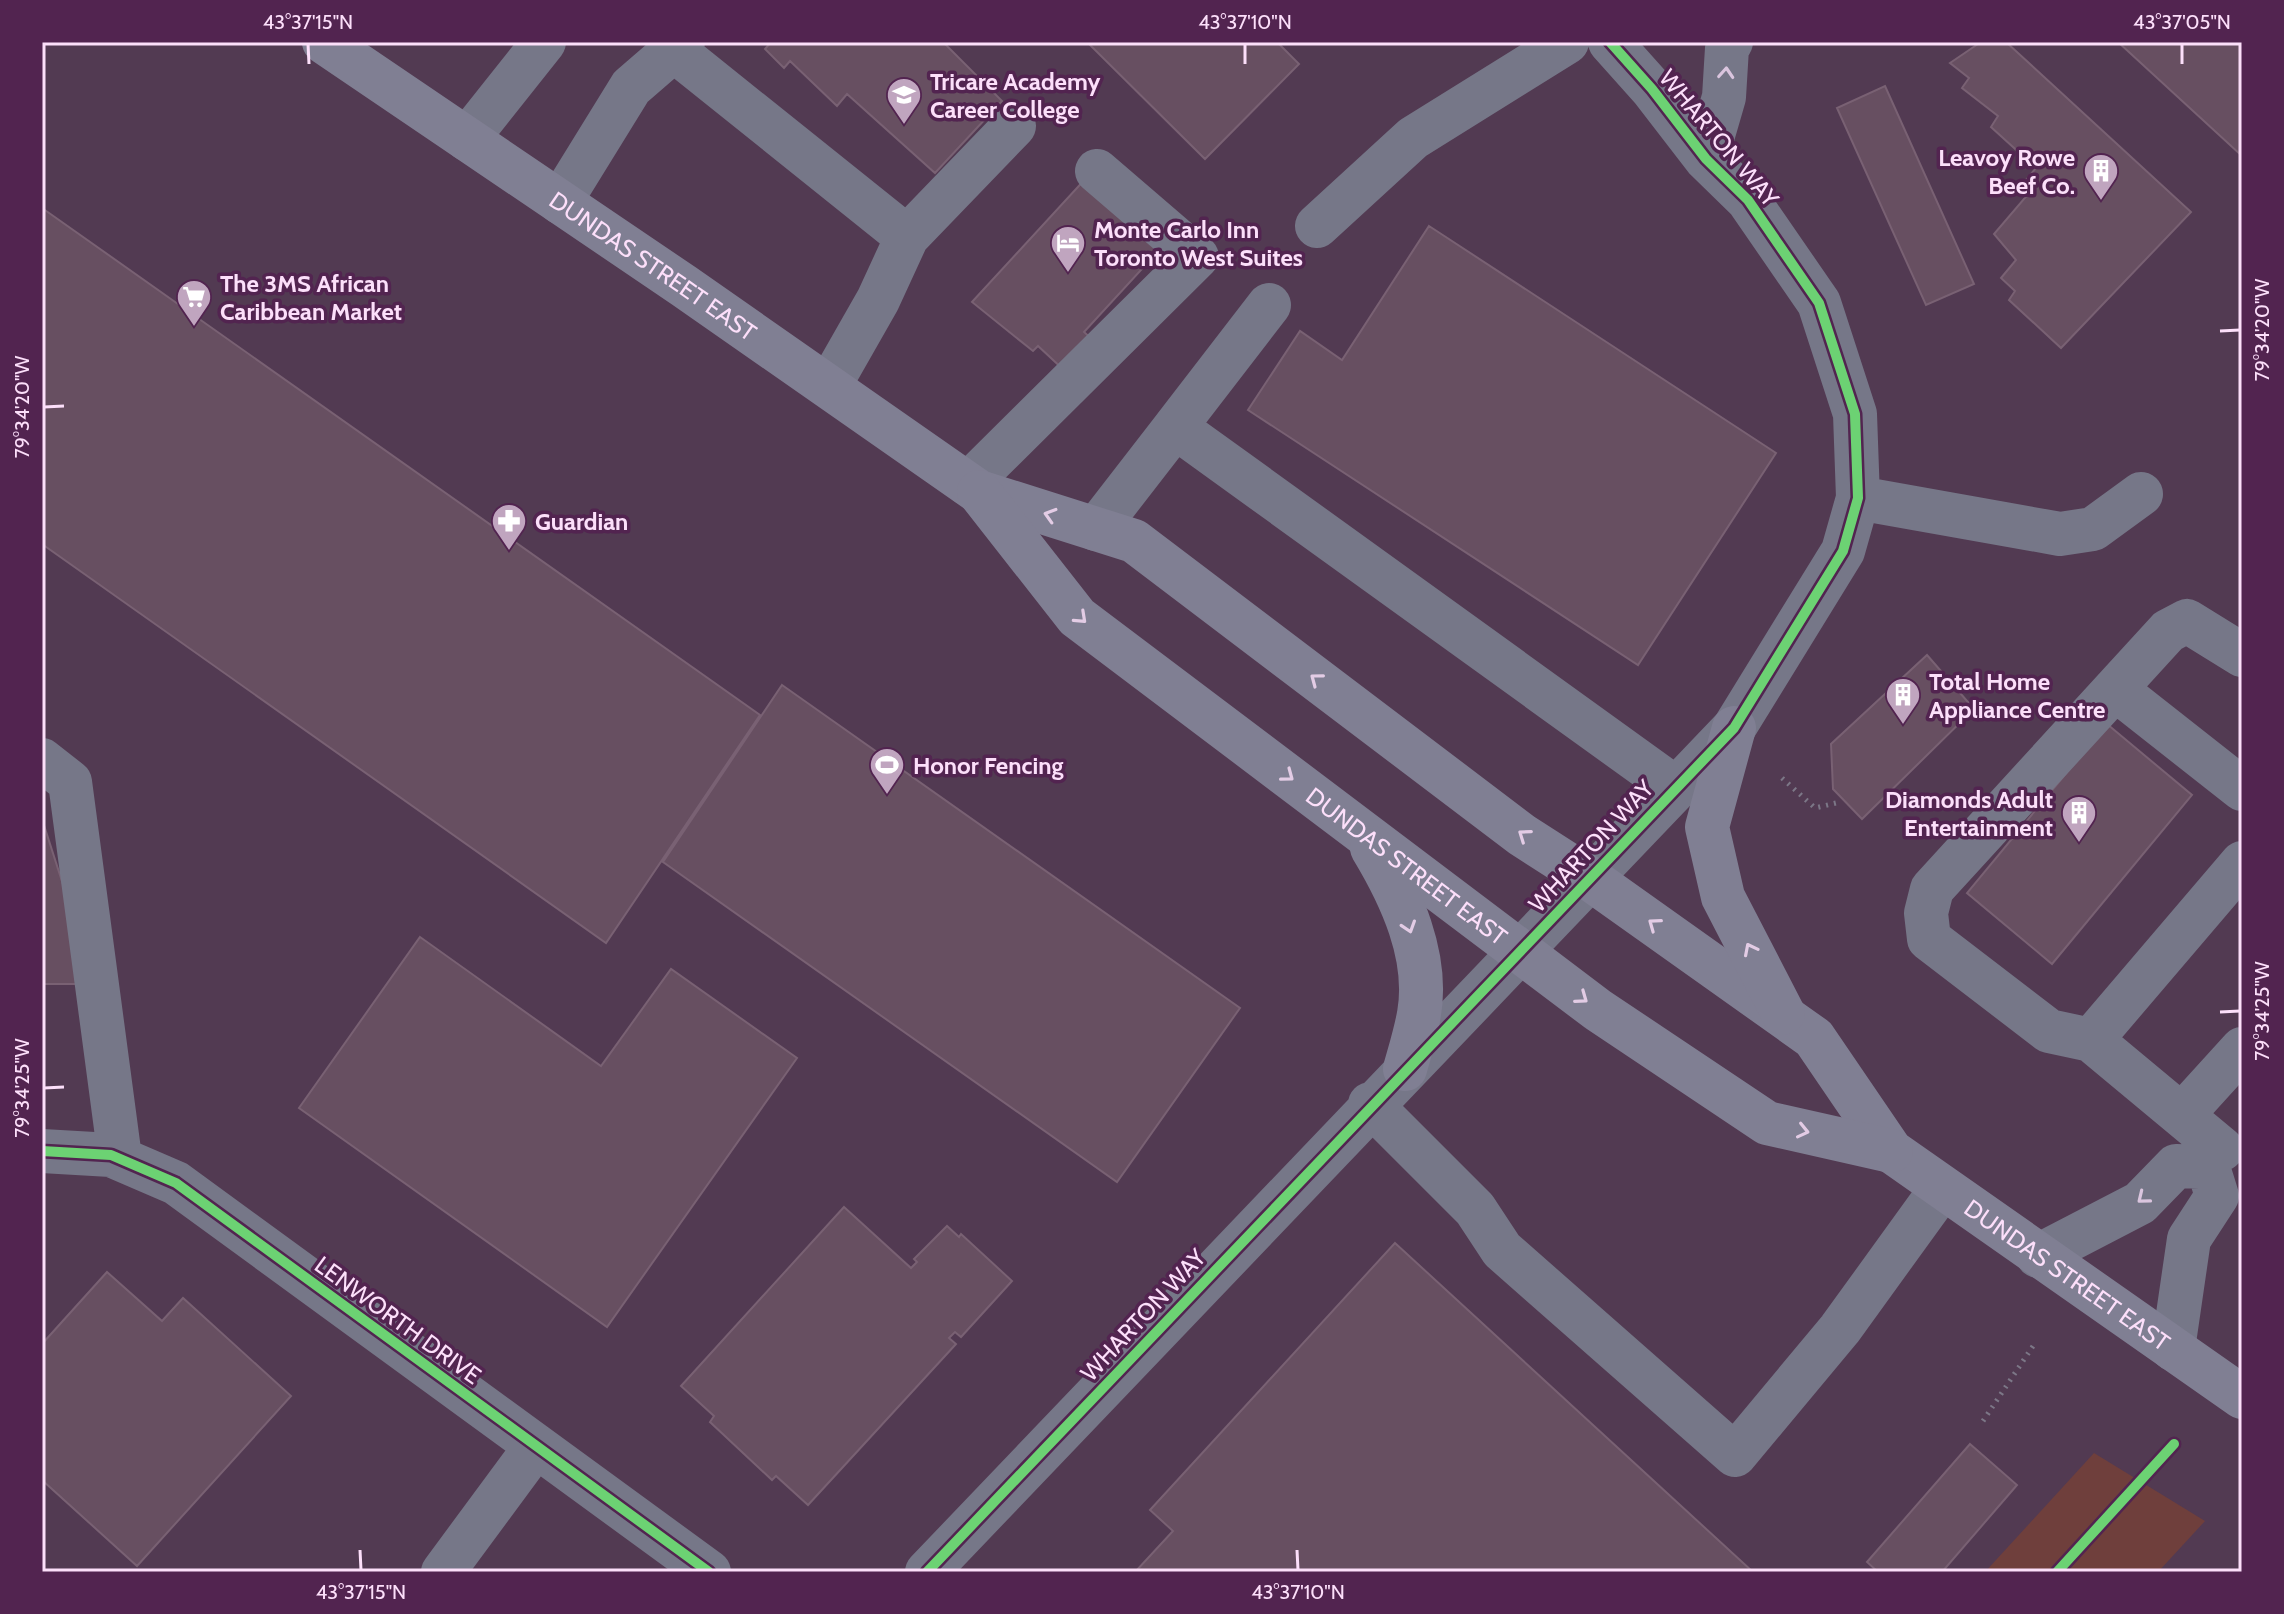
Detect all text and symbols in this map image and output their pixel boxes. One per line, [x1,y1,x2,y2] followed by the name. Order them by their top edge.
[263,10,353,34] text: 43°37'15"N
[1198,10,1292,34] text: 43°37'10"N
[2133,10,2231,34] text: 43°37'05"N
[1653,63,1785,213] street label: WHARTON WAY
[1717,66,1734,79] one-way arrow
[930,67,1100,124] place label: Tricare Academy Career College
[885,76,923,126] school or university icon: Tricare Academy Career College
[1938,143,2075,200] place label: Leavoy Rowe Beef Co.
[2082,152,2120,202] building icon: Leavoy Rowe Beef Co.
[544,185,762,347] street label: DUNDAS STREET EAST
[1094,215,1303,272] place label: Monte Carlo Inn Toronto West Suites
[1049,224,1087,274] hotel icon: Monte Carlo Inn Toronto West Suites
[220,269,402,326] place label: The 3MS African Caribbean Market
[175,278,213,328] supermarket icon: The 3MS African Caribbean Market
[2250,279,2274,381] text: 79°34'20"W
[10,356,34,458] text: 79°34'20"W
[490,502,528,552] pharmacy icon: Guardian
[535,507,628,536] place label: Guardian
[1044,508,1058,524] one-way arrow
[1072,609,1086,623] one-way arrow
[1929,667,2105,724] place label: Total Home Appliance Centre
[1310,674,1325,688] one-way arrow
[1884,676,1922,726] building icon: Total Home Appliance Centre
[868,746,906,796] sports icon: Honor Fencing
[913,751,1063,780] place label: Honor Fencing
[1279,766,1293,780] one-way arrow
[1522,774,1660,918] street label: WHARTON WAY
[1301,781,1513,951] street label: DUNDAS STREET EAST
[1885,785,2053,842] place label: Diamonds Adult Entertainment
[2060,794,2098,844] building icon: Diamonds Adult Entertainment
[1518,830,1532,845] one-way arrow
[1400,919,1416,933] one-way arrow
[1648,919,1663,934] one-way arrow
[1744,943,1759,958] one-way arrow
[2250,961,2274,1061] text: 79°34'25"W
[1573,989,1587,1003] one-way arrow
[10,1038,34,1138] text: 79°34'25"W
[1796,1122,1809,1139] one-way arrow
[2137,1189,2152,1203] one-way arrow
[1959,1193,2176,1357] street label: DUNDAS STREET EAST
[1074,1243,1212,1387] street label: WHARTON WAY
[309,1250,487,1390] street label: LENWORTH DRIVE
[316,1580,406,1604] text: 43°37'15"N
[1251,1580,1345,1604] text: 43°37'10"N

